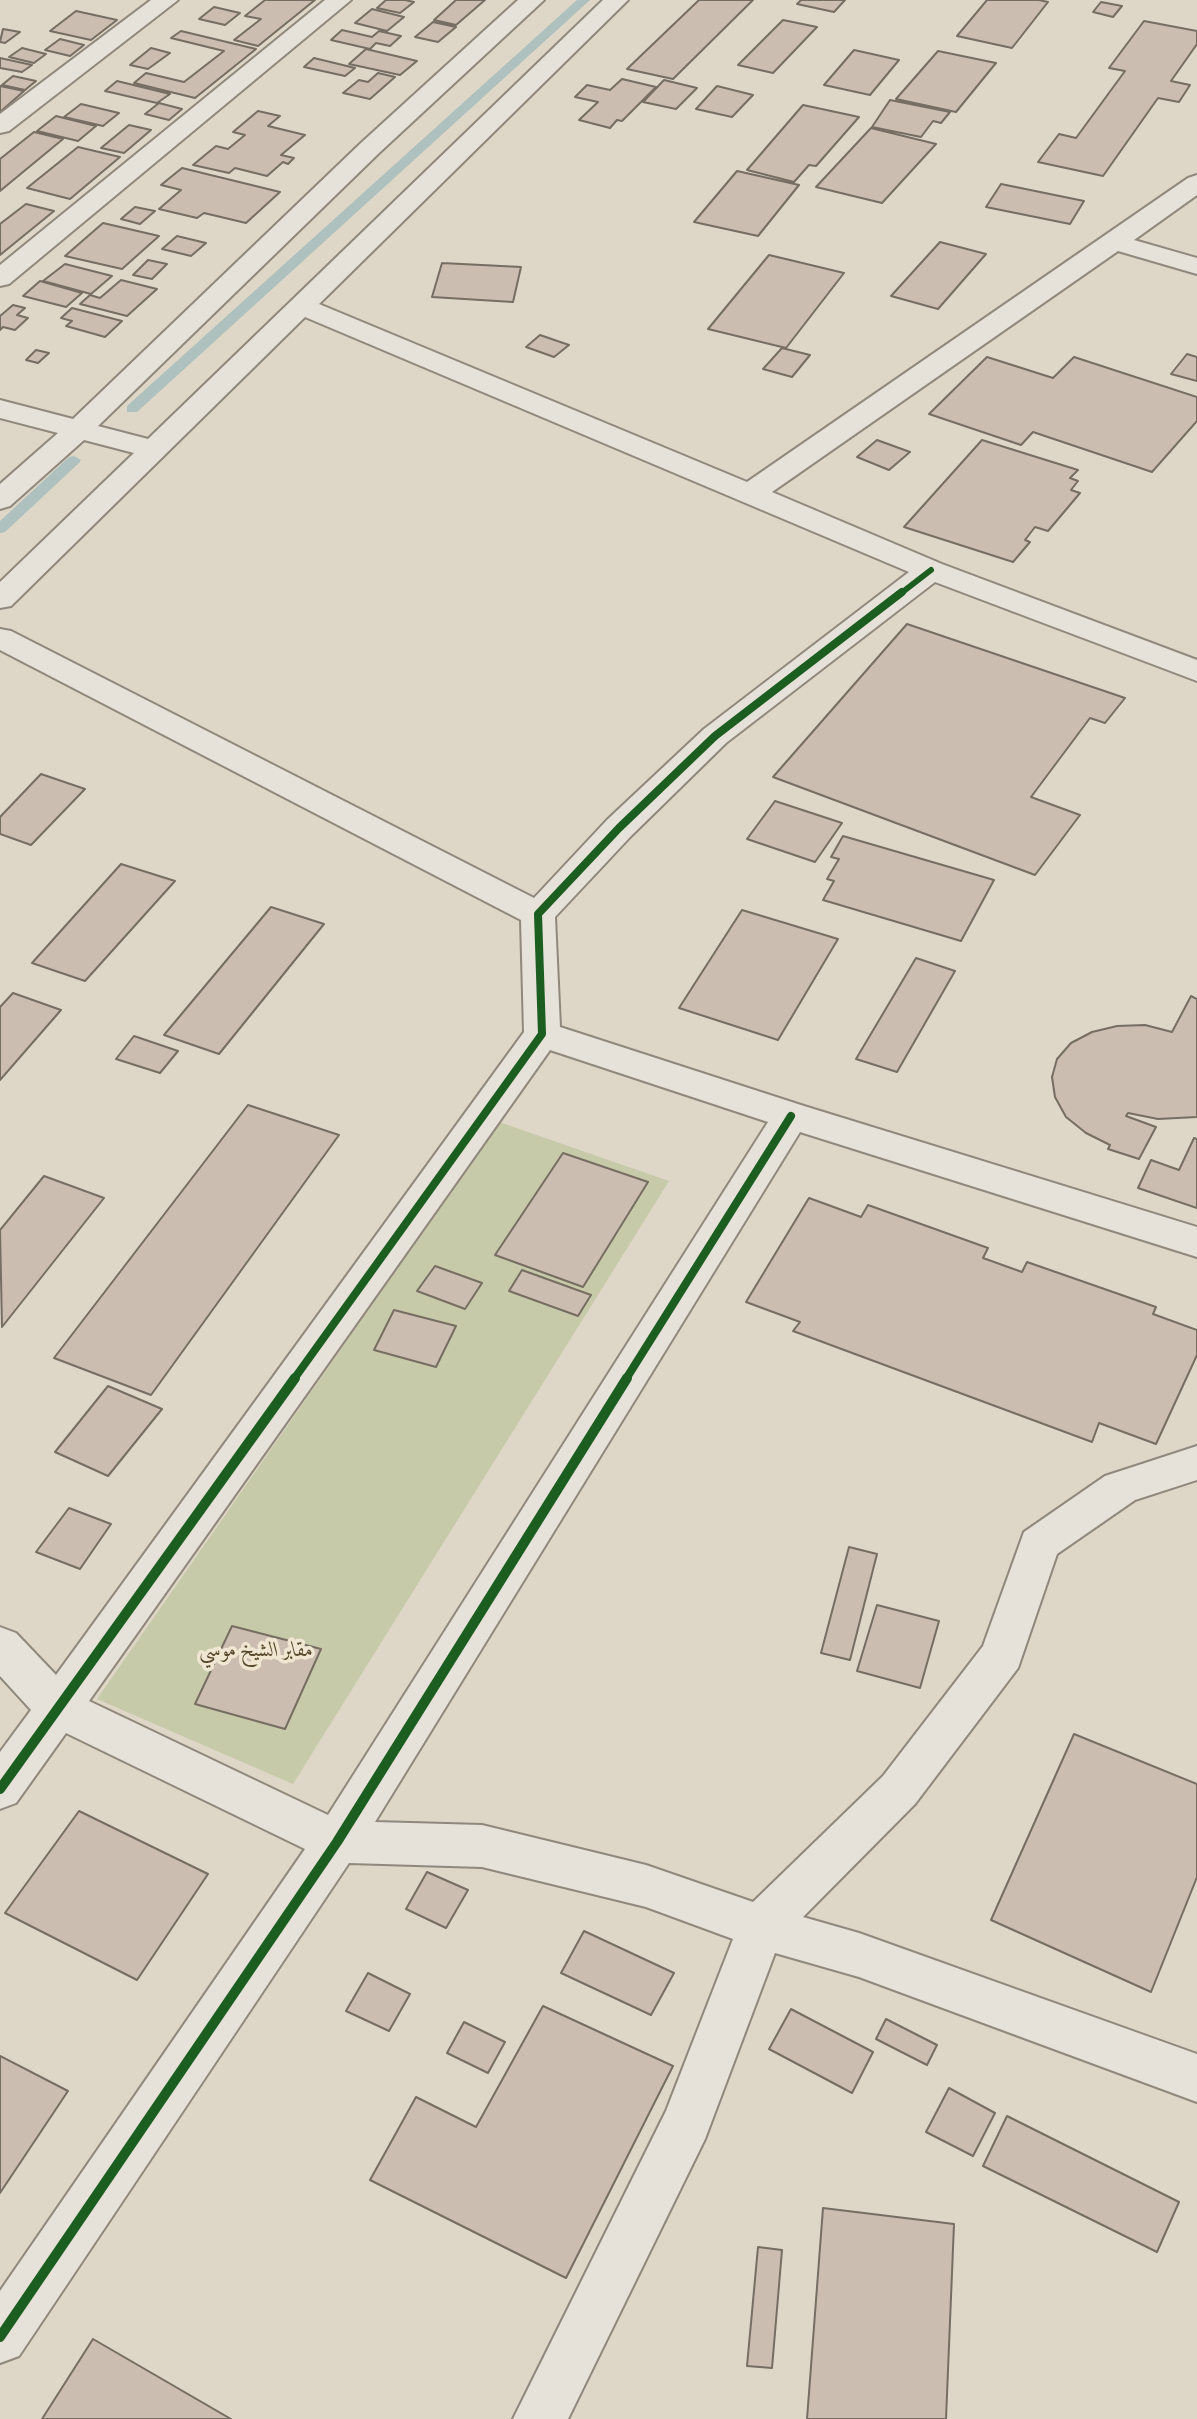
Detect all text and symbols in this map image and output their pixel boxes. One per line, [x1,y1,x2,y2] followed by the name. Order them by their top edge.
[199,1638,313,1664] park label: مقابر الشيخ موسي

